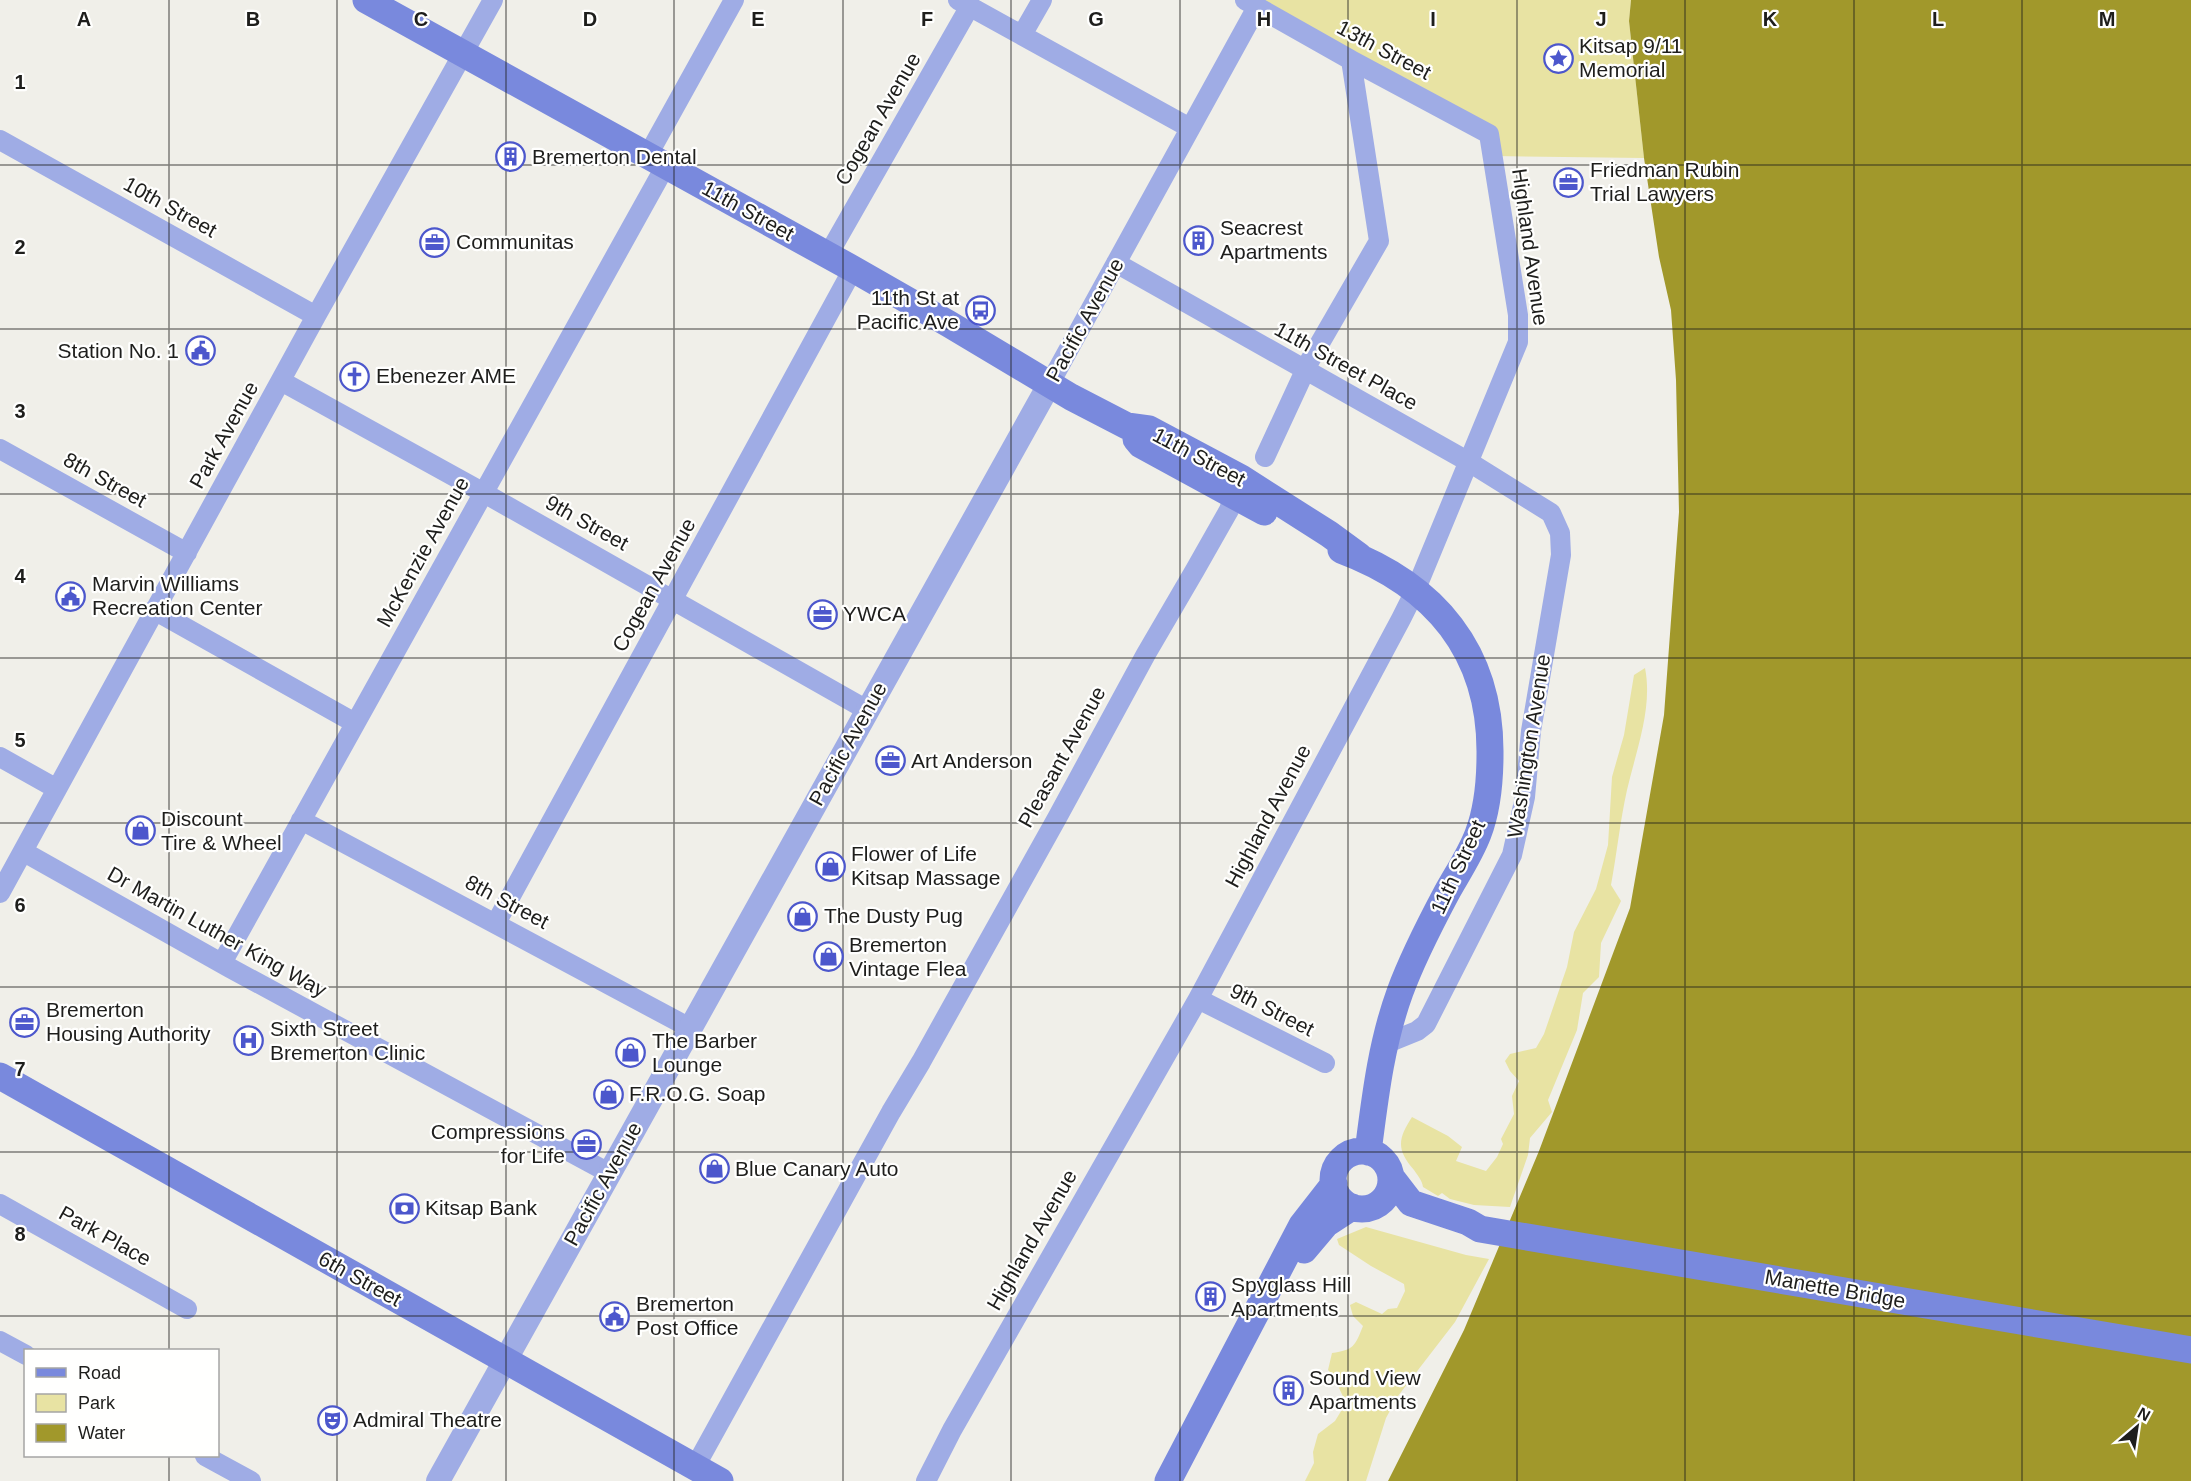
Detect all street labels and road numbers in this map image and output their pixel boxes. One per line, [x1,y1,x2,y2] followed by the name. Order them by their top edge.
[1333,15,1435,84] street label: 13th Street
[830,48,925,189] street label: Cogean Avenue
[1508,167,1553,327] street label: Highland Avenue
[120,172,221,242] street label: 10th Street
[698,176,798,245] street label: 11th Street
[1041,254,1128,385] street label: Pacific Avenue
[1271,317,1422,414] street label: 11th Street Place
[185,377,262,492] street label: Park Avenue
[1149,423,1249,491] street label: 11th Street
[60,447,151,512] street label: 8th Street
[372,473,473,631] street label: McKenzie Avenue
[542,490,633,555] street label: 9th Street
[607,514,700,656] street label: Cogean Avenue
[1503,652,1554,839] street label: Washington Avenue
[804,678,891,809] street label: Pacific Avenue
[1013,682,1110,831] street label: Pleasant Avenue
[1220,740,1315,891] street label: Highland Avenue
[1426,816,1489,918] street label: 11th Street
[104,862,331,1002] street label: Dr Martin Luther King Way
[462,870,553,933] street label: 8th Street
[1226,979,1318,1041] street label: 9th Street
[559,1118,646,1249] street label: Pacific Avenue
[982,1165,1081,1314] street label: Highland Avenue
[55,1201,155,1270] street label: Park Place
[315,1246,406,1311] street label: 6th Street
[1763,1265,1907,1312] street label: Manette Bridge

